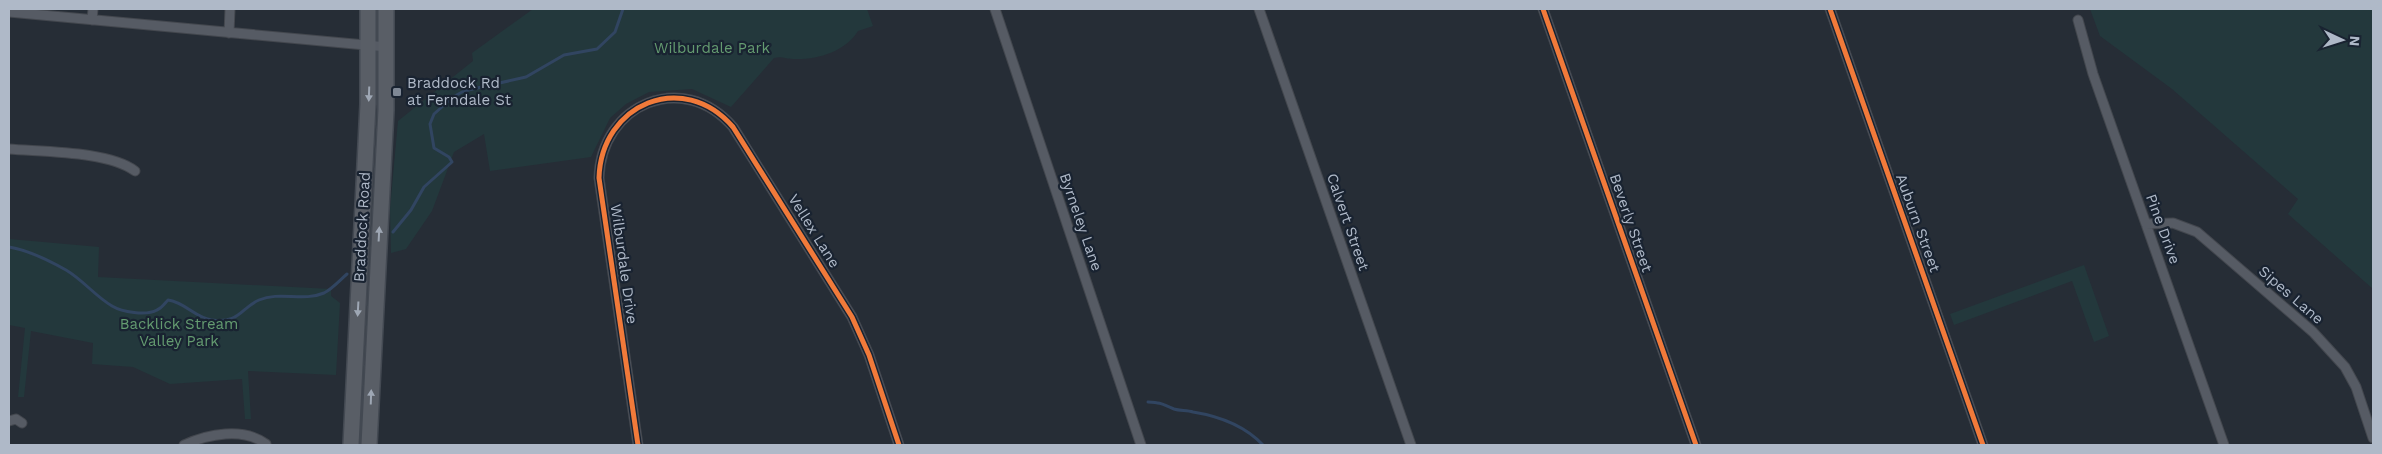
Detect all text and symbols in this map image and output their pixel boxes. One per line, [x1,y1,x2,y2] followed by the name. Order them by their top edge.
[2317,15,2367,65] north arrow
[2347,35,2363,47] text: N
[654,39,771,57] park label: Wilburdale Park
[407,74,512,109] place label: Braddock Rd at Ferndale St
[391,86,403,98] marker: Braddock Rd at Ferndale St
[364,87,372,103] one-way arrow
[350,171,374,283] street label: Braddock Road
[1056,171,1106,273] street label: Byrneley Lane
[1323,171,1373,274] street label: Calvert Street
[1892,171,1944,275] street label: Auburn Street
[1606,172,1656,275] street label: Beverly Street
[784,191,844,271] street label: Vellex Lane
[2142,191,2184,267] street label: Pine Drive
[607,203,641,325] street label: Wilburdale Drive
[375,226,383,242] one-way arrow
[2255,262,2327,328] street label: Sipes Lane
[353,301,361,317] one-way arrow
[120,315,238,350] park label: Backlick Stream Valley Park
[367,388,375,404] one-way arrow

